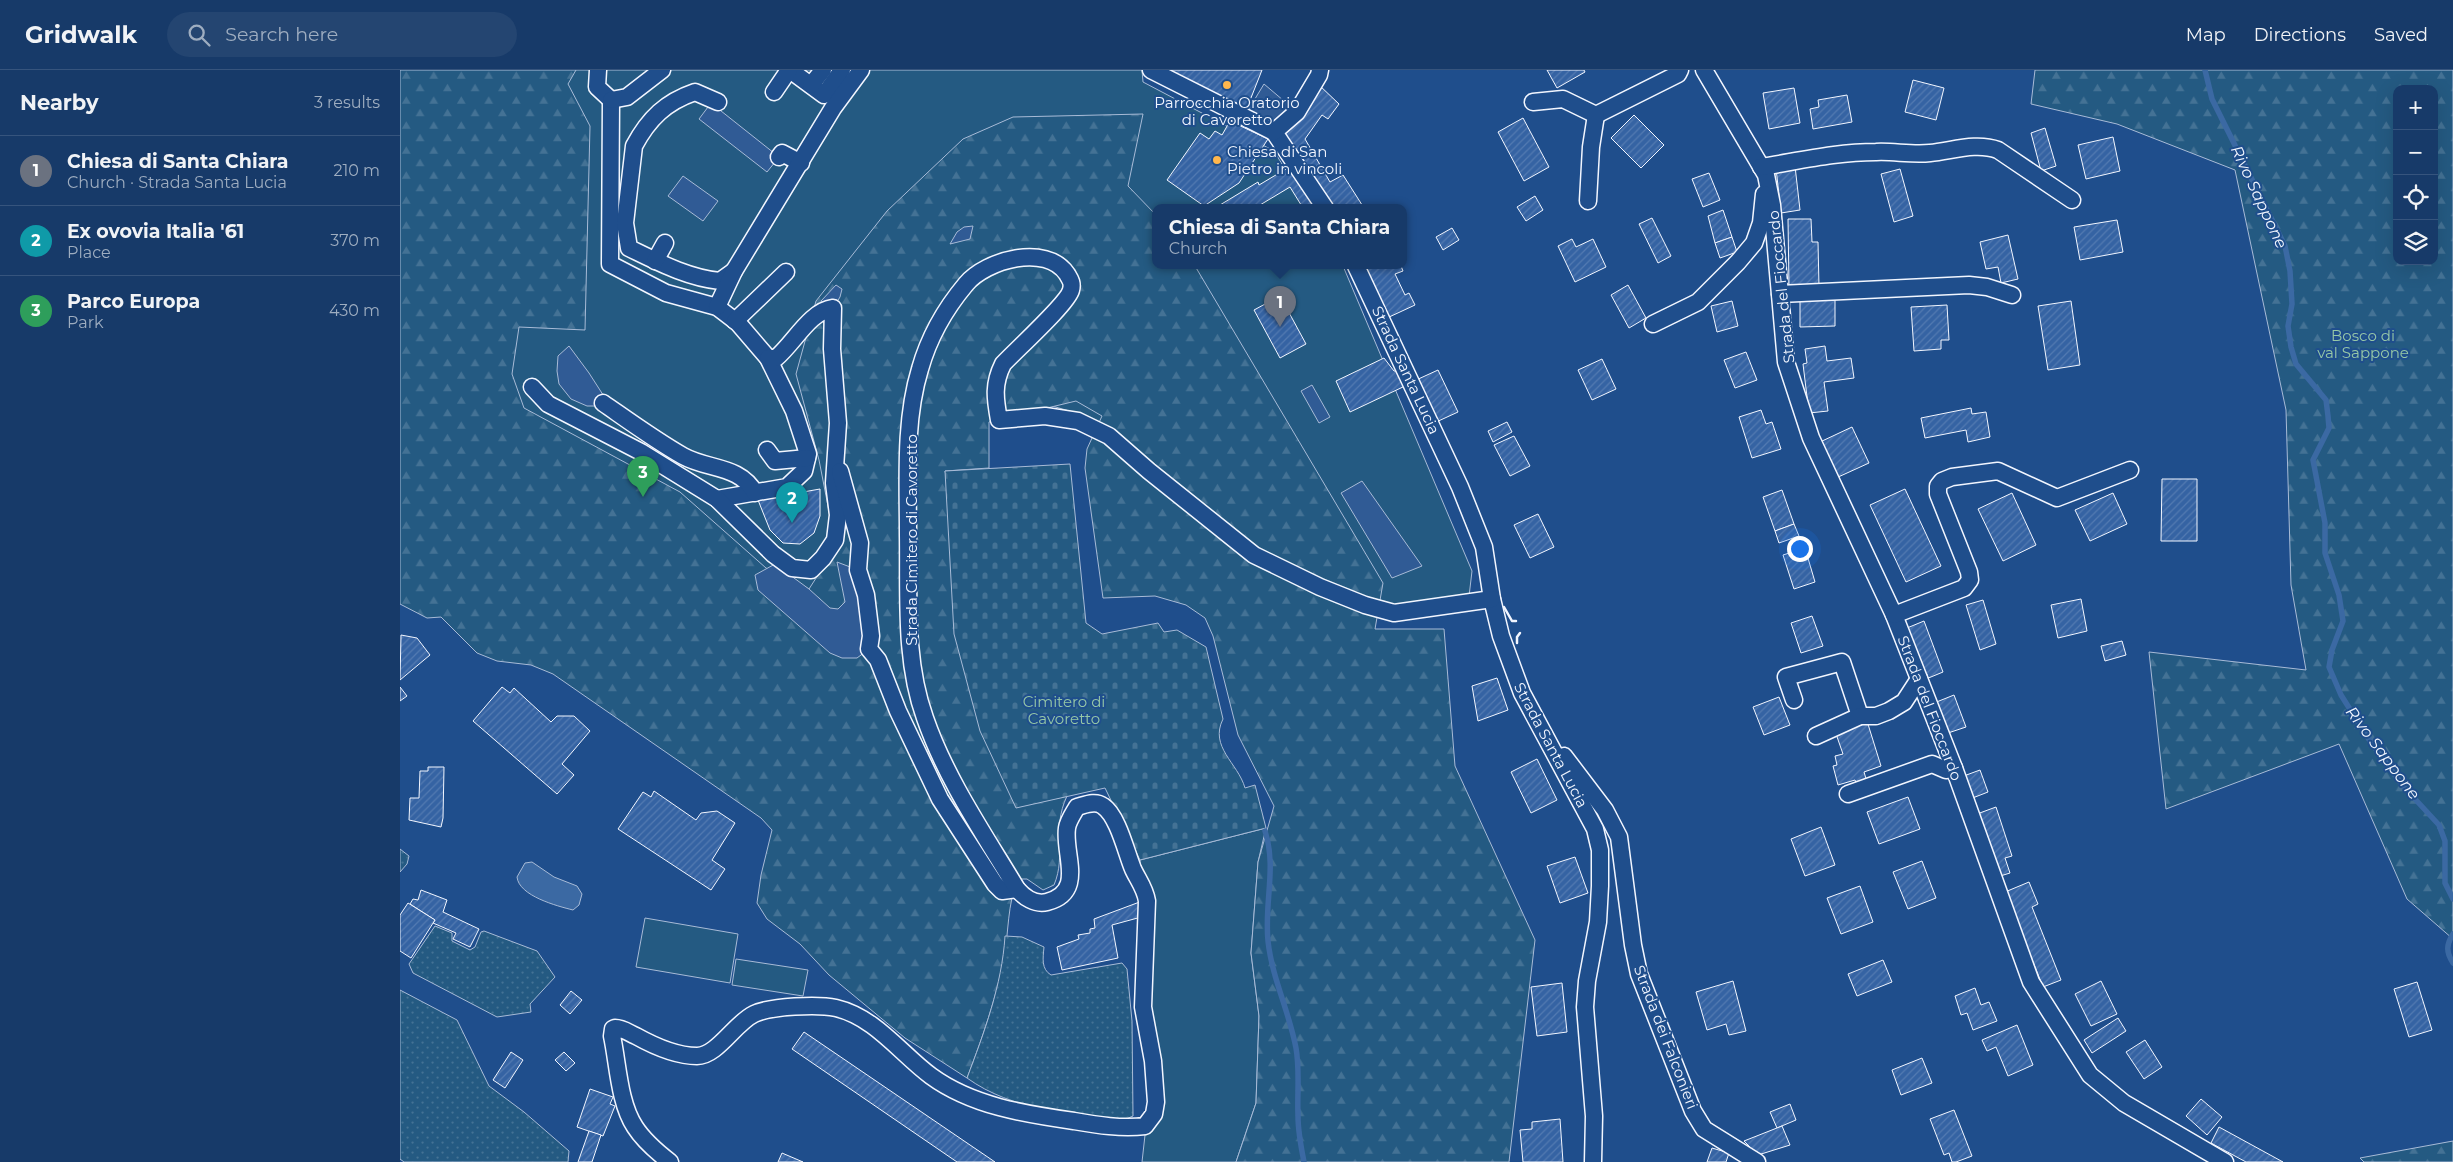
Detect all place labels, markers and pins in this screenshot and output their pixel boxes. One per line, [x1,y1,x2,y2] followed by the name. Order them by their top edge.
[1221,79,1233,91] marker: Parrocchia Oratorio di Cavoretto
[1154,93,1300,129] place label: Parrocchia Oratorio di Cavoretto
[1227,142,1342,178] place label: Chiesa di San Pietro in vincoli
[1211,154,1223,166] marker: Chiesa di San Pietro in vincoli
[1264,286,1296,327] pin: 1
[627,456,659,497] pin: 3
[776,482,808,523] pin: 2

